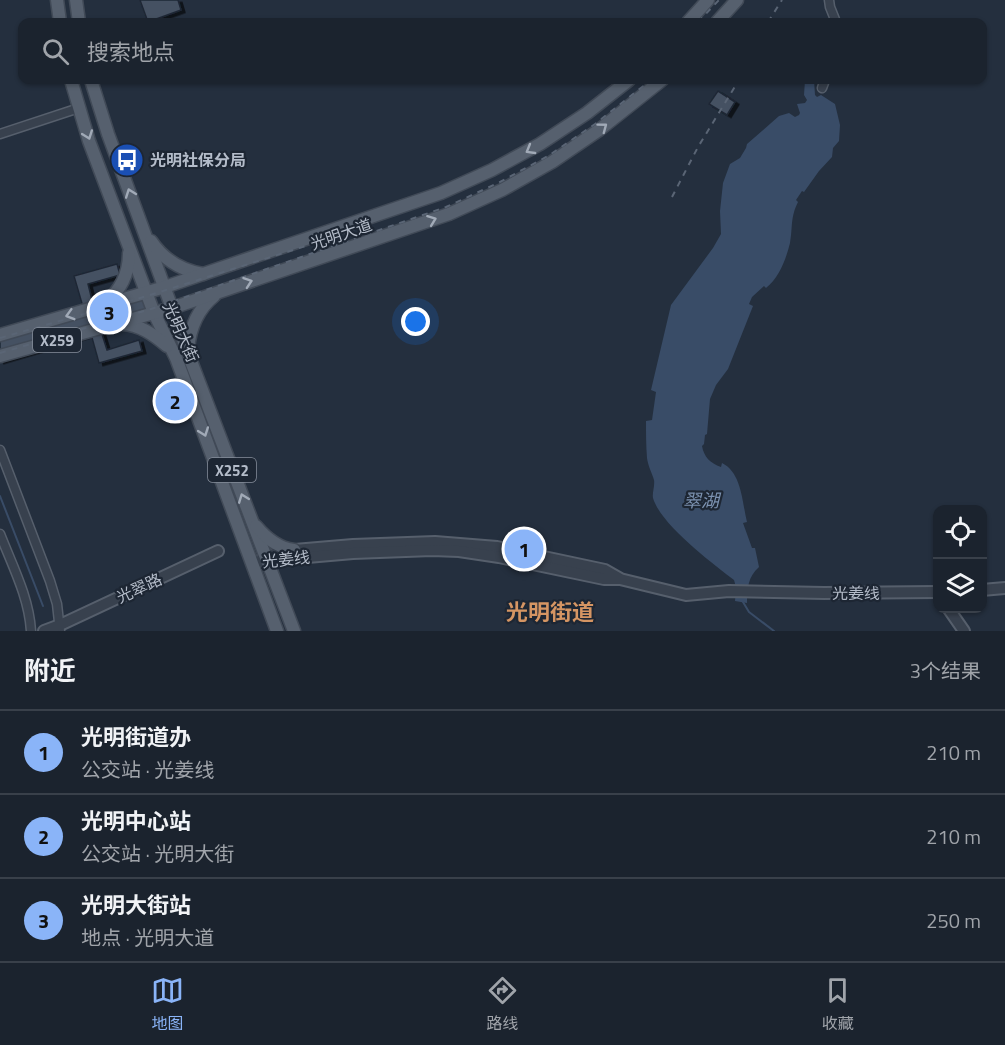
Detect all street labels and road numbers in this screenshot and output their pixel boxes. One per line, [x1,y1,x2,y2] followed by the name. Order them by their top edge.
[307,212,375,256] street label: 光明大道
[157,298,205,366] street label: 光明大街
[33,328,81,352] road number: X259
[208,458,256,482] road number: X252
[261,545,311,573] street label: 光姜线
[112,567,166,609] street label: 光翠路
[832,581,880,605] street label: 光姜线

